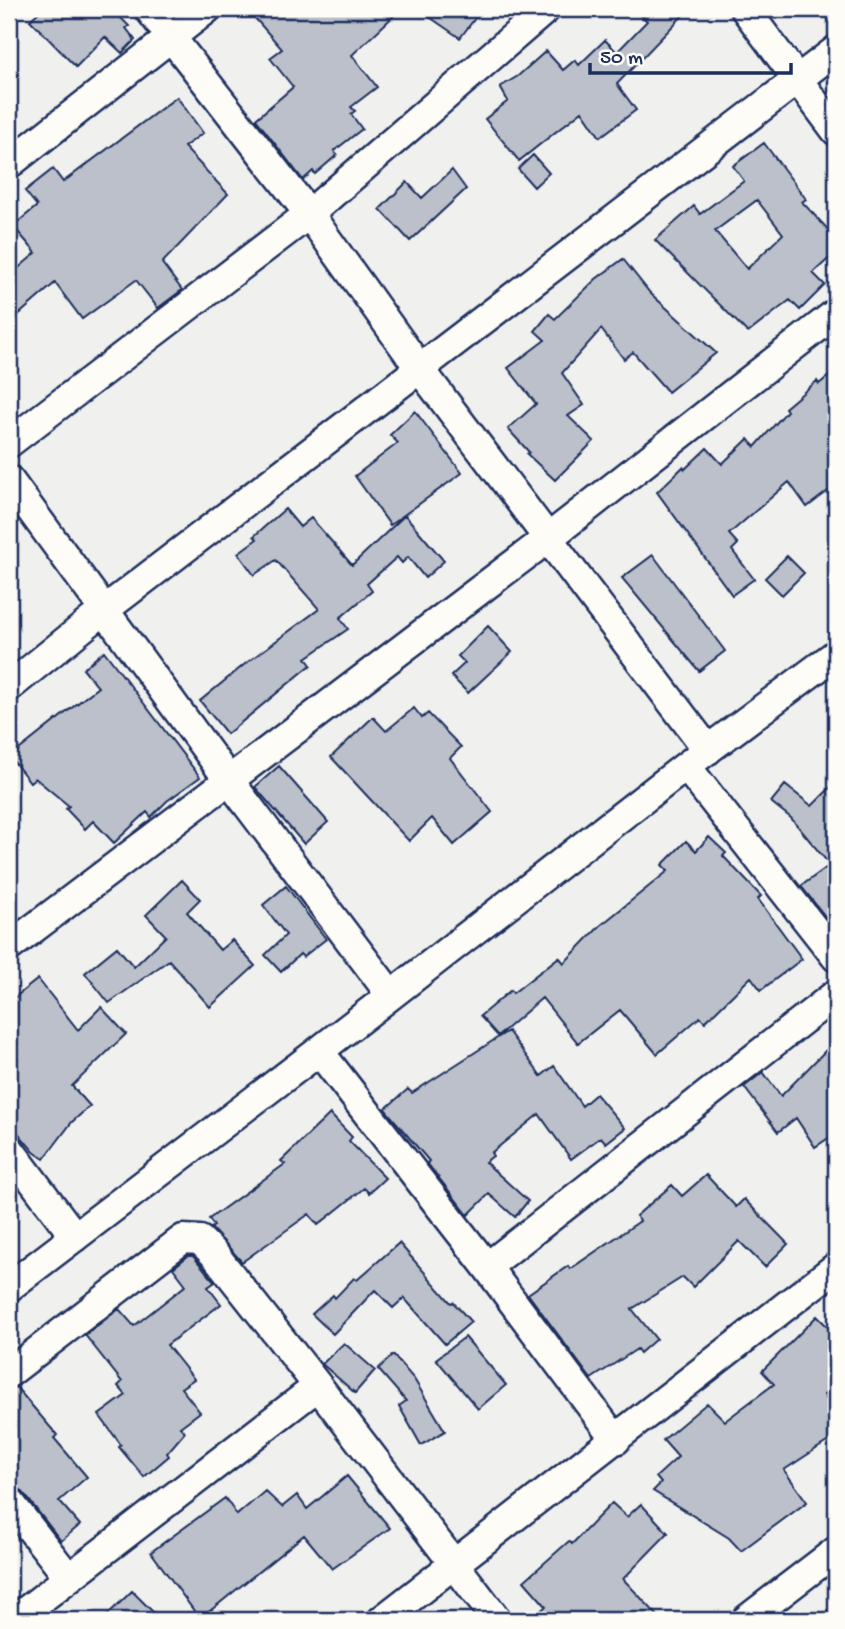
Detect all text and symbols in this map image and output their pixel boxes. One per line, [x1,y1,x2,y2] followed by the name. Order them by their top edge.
[590,32,791,76] scale bar
[600,47,643,72] text: 50 m

